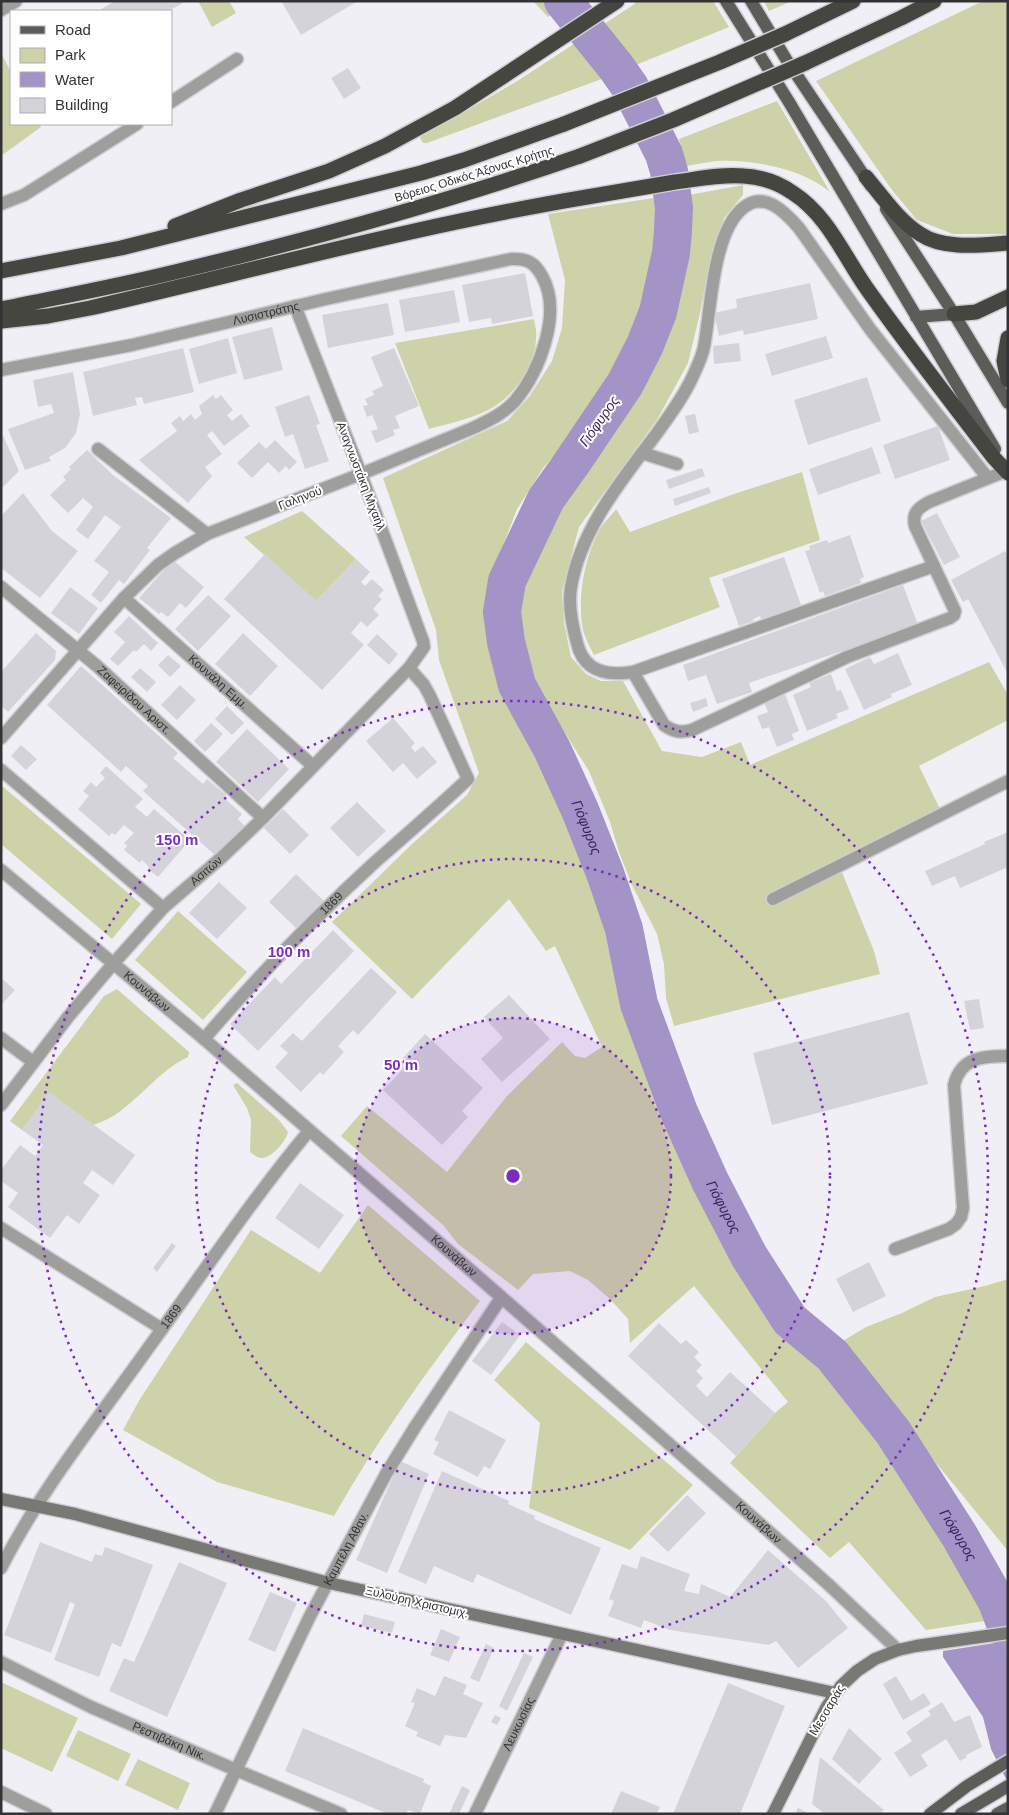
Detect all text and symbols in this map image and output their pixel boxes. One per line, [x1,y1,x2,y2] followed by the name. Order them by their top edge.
[10,10,172,125] legend
[55,21,91,38] text: Road
[55,46,86,63] text: Park
[55,71,94,88] text: Water
[55,96,108,113] text: Building
[393,143,555,205] street label: Βόρειος Οδικός Άξονας Κρήτης
[231,299,301,328] street label: Λυσιστράτης
[576,393,622,449] water label: Γιόφυρος
[334,420,388,532] street label: Αναγνωστάκη Μιχαήλ
[276,483,324,513] street label: Γαληνού
[185,651,251,712] street label: Κουνάλη Εμμ.
[95,663,174,738] street label: Ζαφειρίδου Αριστ.
[568,797,605,857] water label: Γιόφυρος
[156,831,198,848] text: 150 m
[187,853,225,889] street label: Ασιτών
[317,889,346,918] street label: 1869
[268,943,310,960] text: 100 m
[121,968,173,1015] street label: Κουνάβων
[384,1056,418,1073] text: 50 m
[504,1167,522,1185] centre of rings
[703,1178,744,1236] water label: Γιόφυρος
[428,1232,480,1280] street label: Κουνάβων
[158,1301,185,1331] street label: 1869
[733,1499,784,1546] street label: Κουνάβων
[936,1506,980,1564] water label: Γιόφυρος
[321,1509,371,1588] street label: Καμπέλη Αθαν.
[364,1583,470,1621] street label: Ξυλούρη Χριστομιχ.
[806,1682,848,1738] street label: Μεσσαράς
[500,1695,538,1753] street label: Λευκωσίας
[130,1719,208,1763] street label: Ρεστιβάκη Νικ.

